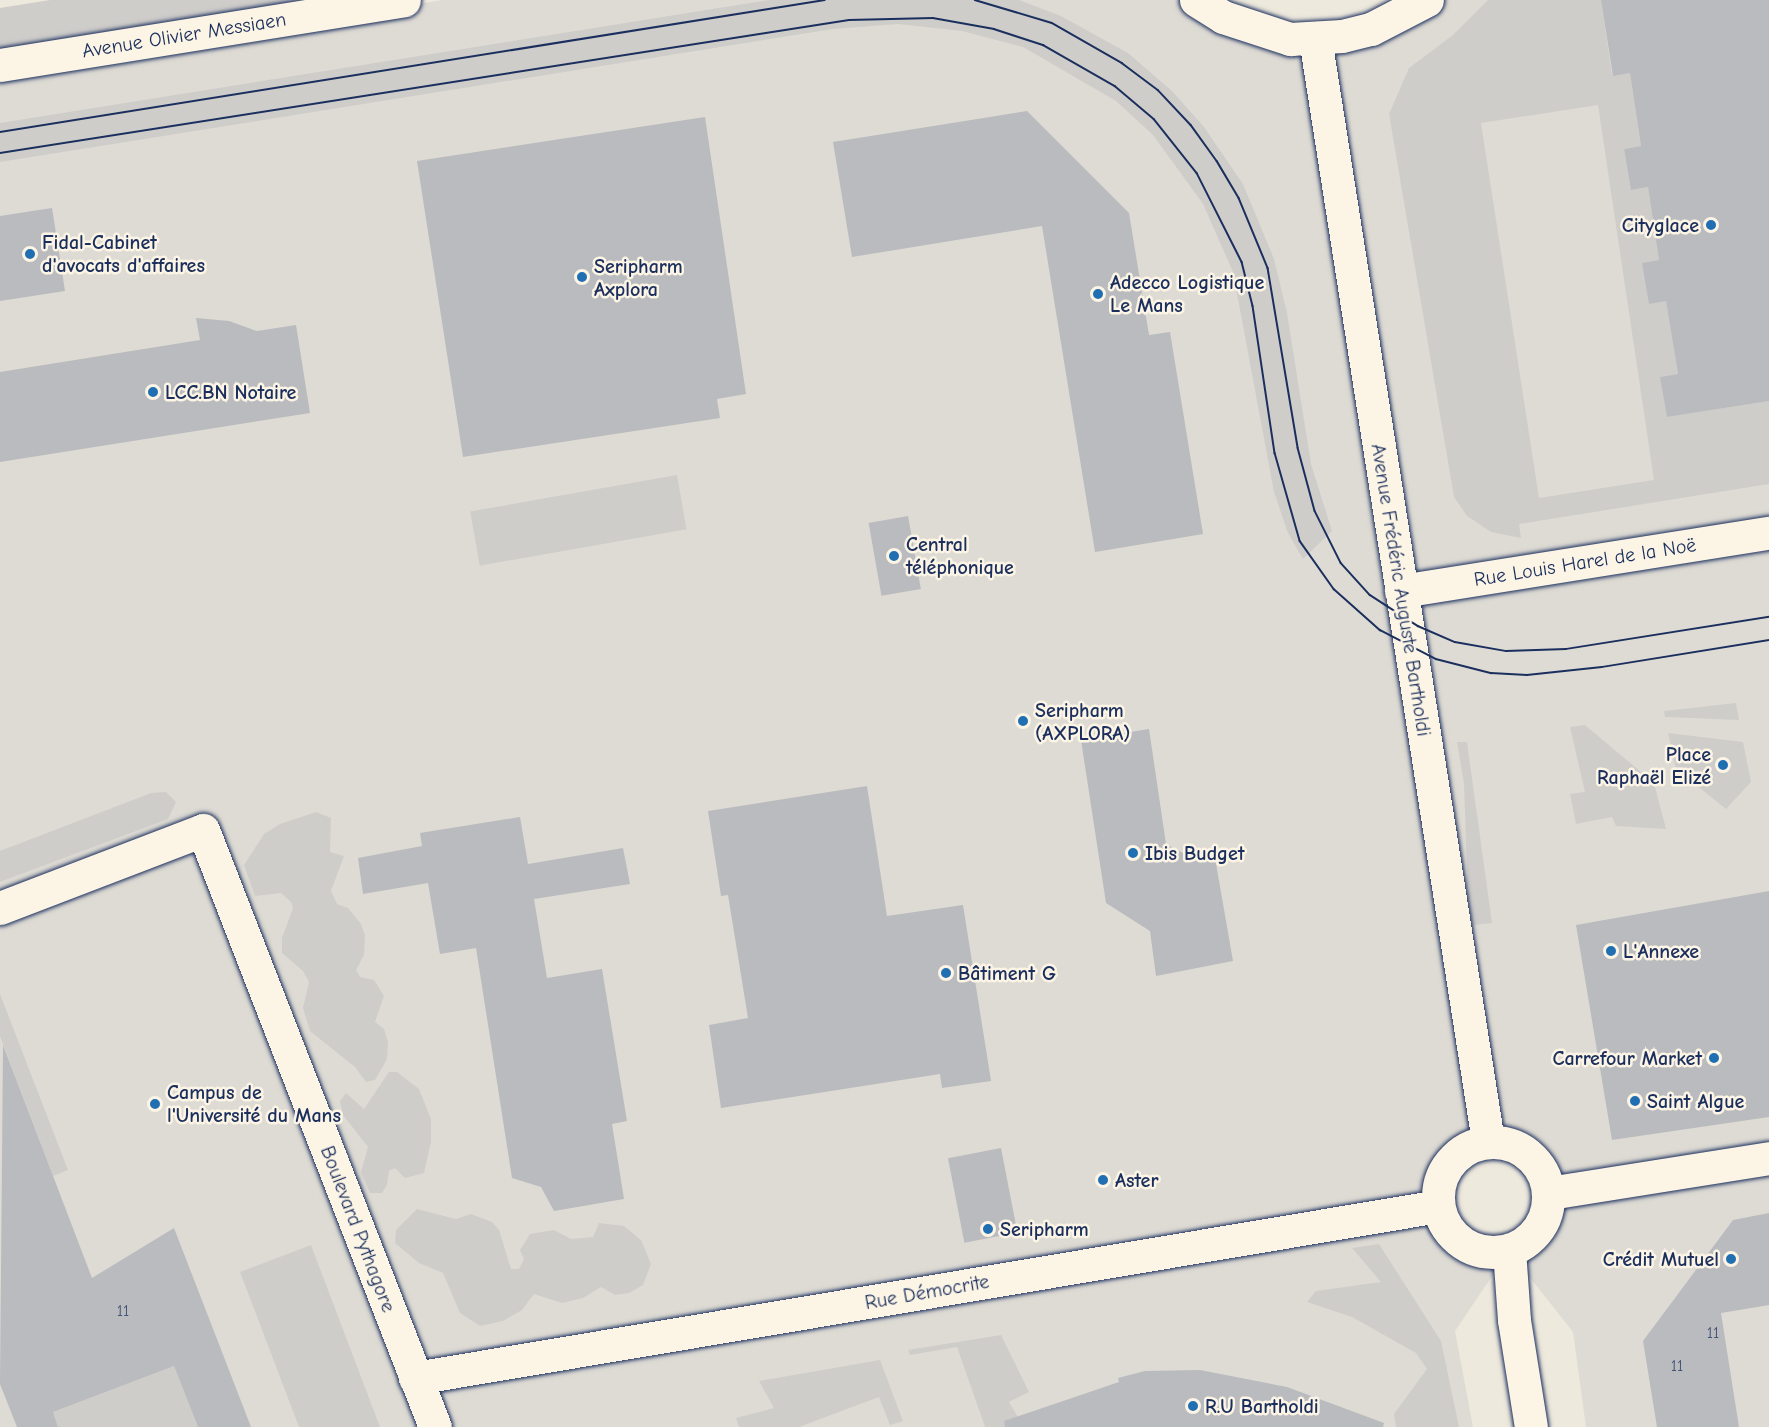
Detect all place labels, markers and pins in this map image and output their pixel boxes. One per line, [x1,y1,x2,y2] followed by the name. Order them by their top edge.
[1622,213,1699,237] place label: Cityglace
[1704,218,1718,232] marker: Cityglace
[42,231,205,278] place label: Fidal-Cabinet d'avocats d'affaires
[23,247,37,261] marker: Fidal-Cabinet d'avocats d'affaires
[594,254,683,301] place label: Seripharm Axplora
[575,270,589,284] marker: Seripharm Axplora
[1110,270,1264,317] place label: Adecco Logistique Le Mans
[1091,287,1105,301] marker: Adecco Logistique Le Mans
[165,380,296,404] place label: LCC.BN Notaire
[146,385,160,399] marker: LCC.BN Notaire
[906,532,1014,579] place label: Central téléphonique
[887,549,901,563] marker: Central téléphonique
[1035,698,1130,745] place label: Seripharm (AXPLORA)
[1016,714,1030,728] marker: Seripharm (AXPLORA)
[1597,742,1711,789] place label: Place Raphaël Elizé
[1716,758,1730,772] marker: Place Raphaël Elizé
[1145,841,1244,865] place label: Ibis Budget
[1126,846,1140,860] marker: Ibis Budget
[1623,939,1699,963] place label: L'Annexe
[1604,944,1618,958] marker: L'Annexe
[958,961,1056,985] place label: Bâtiment G
[939,966,953,980] marker: Bâtiment G
[1552,1046,1702,1070] place label: Carrefour Market
[1707,1051,1721,1065] marker: Carrefour Market
[167,1080,341,1127] place label: Campus de l'Université du Mans
[1647,1089,1744,1113] place label: Saint Algue
[1628,1094,1642,1108] marker: Saint Algue
[148,1097,162,1111] marker: Campus de l'Université du Mans
[1115,1168,1158,1192] place label: Aster
[1096,1173,1110,1187] marker: Aster
[1000,1217,1089,1241] place label: Seripharm
[981,1222,995,1236] marker: Seripharm
[1603,1247,1719,1271] place label: Crédit Mutuel
[1724,1252,1738,1266] marker: Crédit Mutuel
[1205,1394,1319,1418] place label: R.U Bartholdi
[1186,1399,1200,1413] marker: R.U Bartholdi

